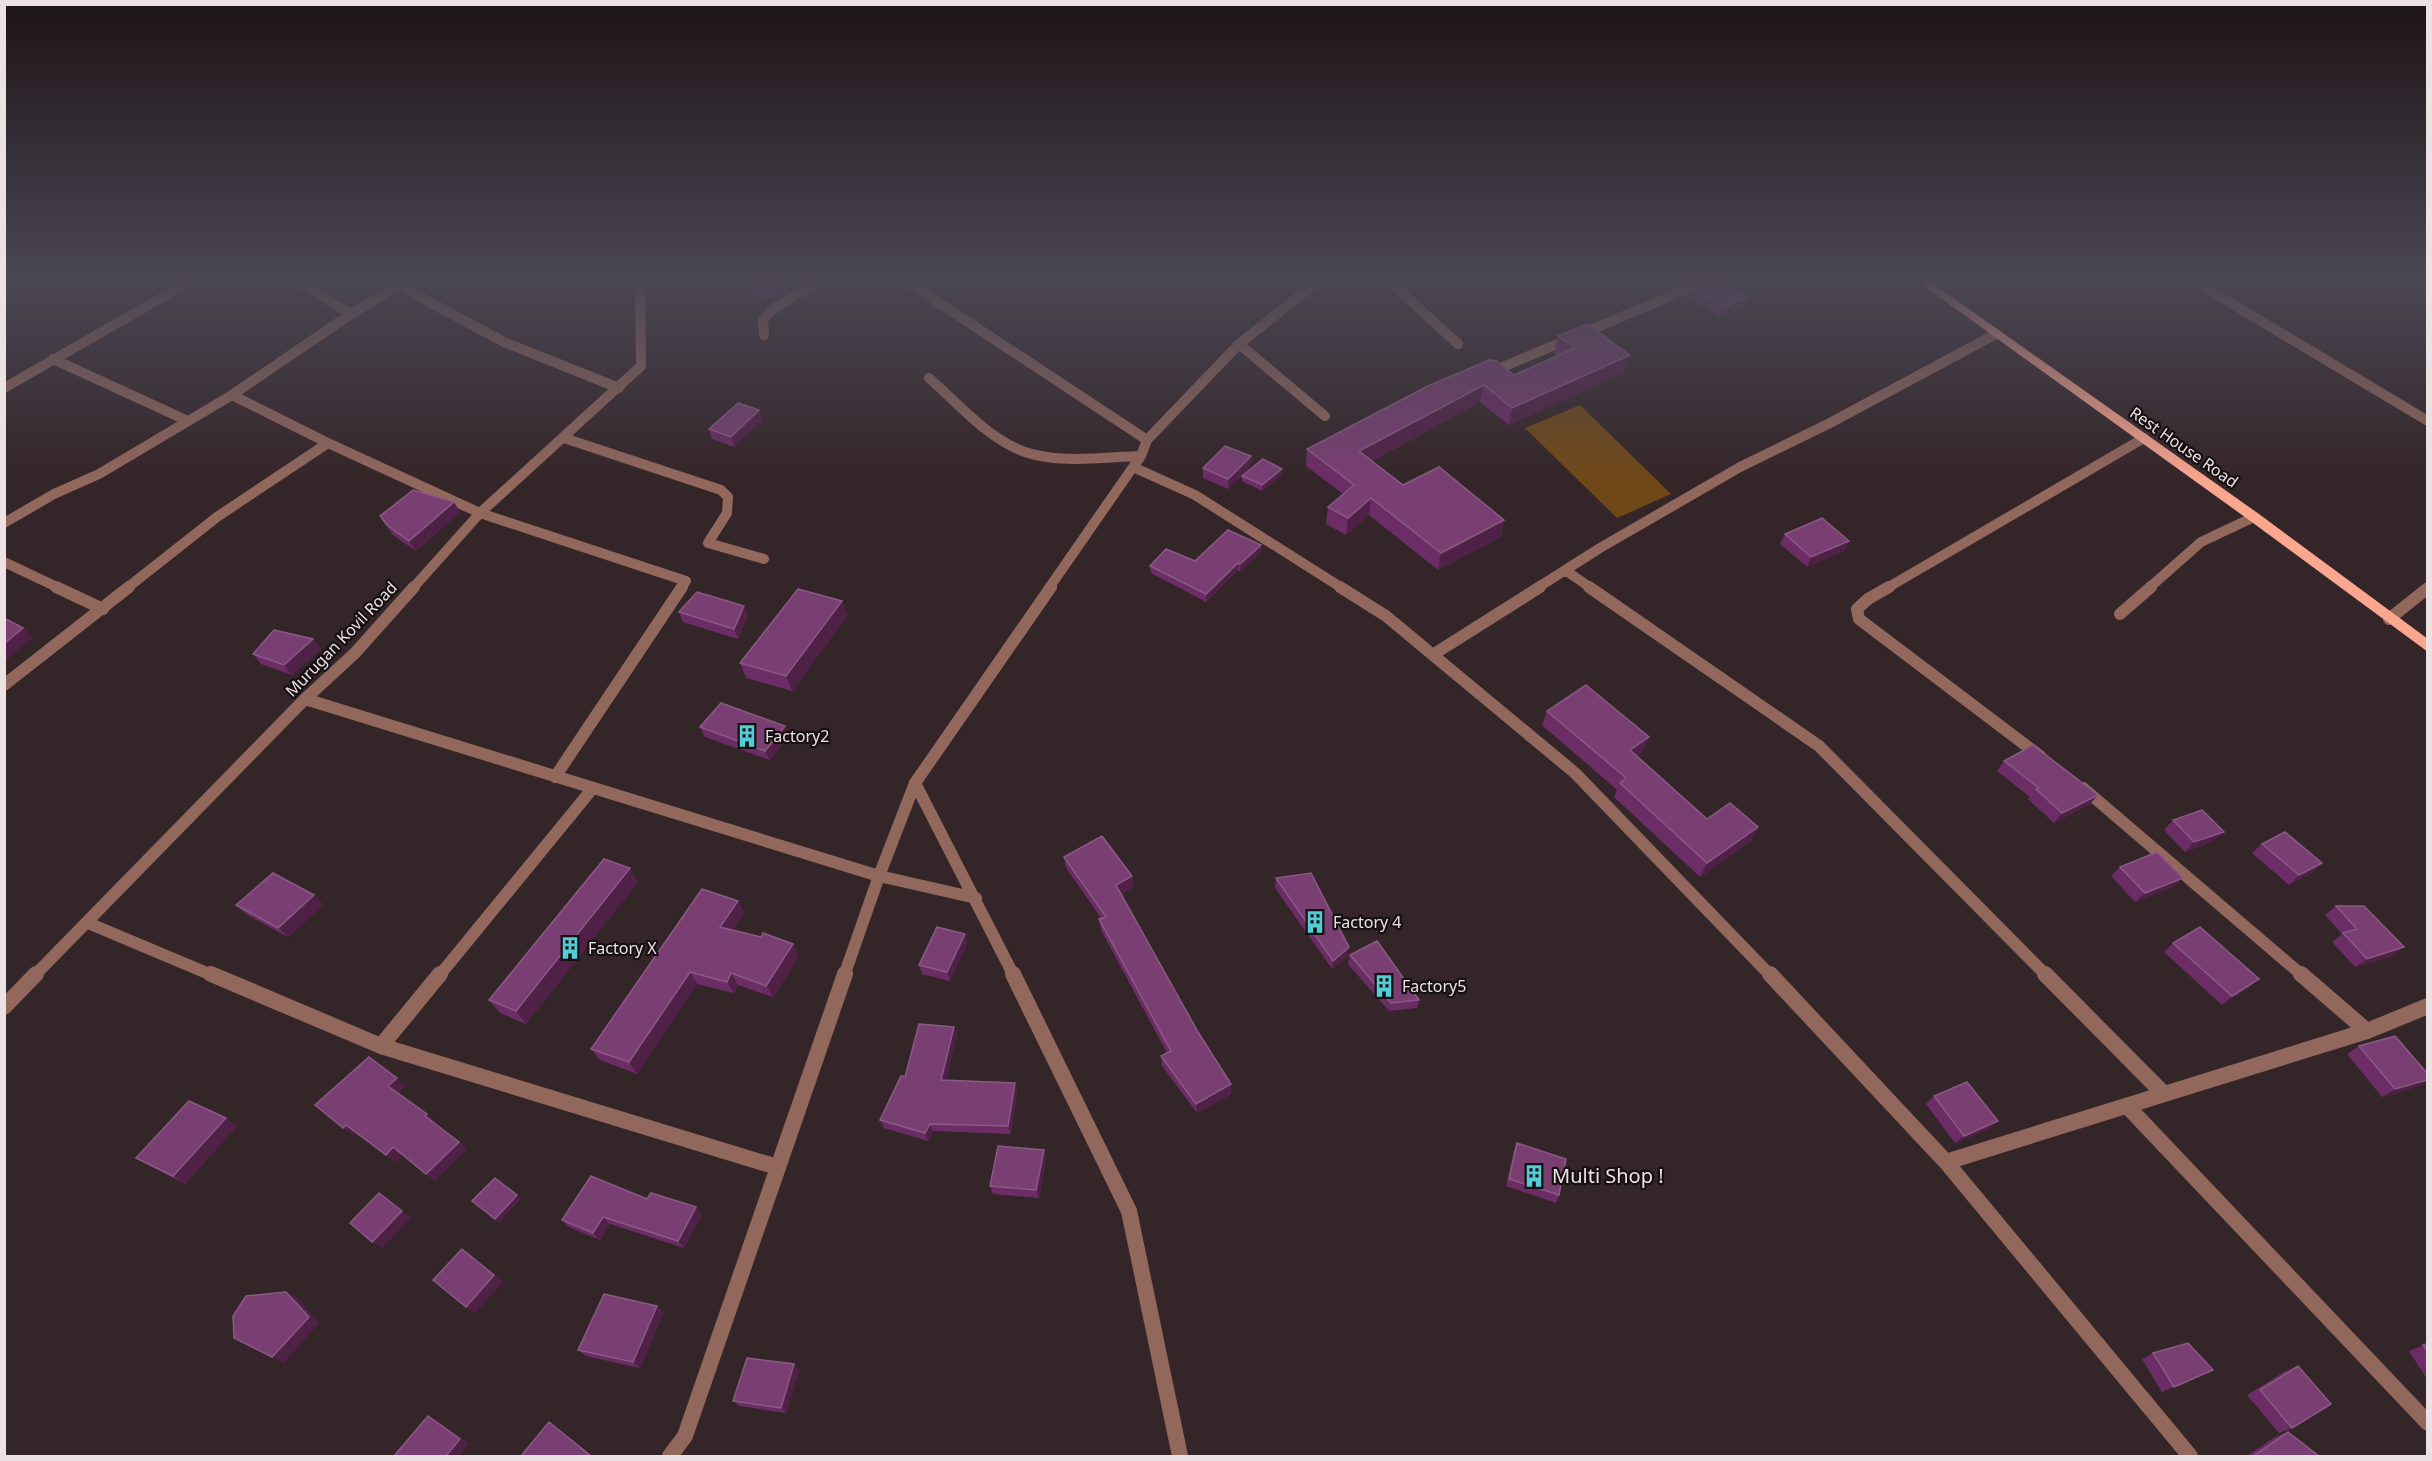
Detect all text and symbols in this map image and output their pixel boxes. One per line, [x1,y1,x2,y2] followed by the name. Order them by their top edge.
[2126,401,2242,493] street label: Rest House Road
[280,577,402,701] street label: Murugan Kovil Road
[734,723,760,749] building icon: Factory2
[765,725,829,747] place label: Factory2
[1302,909,1328,935] building icon: Factory 4
[1333,911,1402,933] place label: Factory 4
[557,935,583,961] building icon: Factory X
[588,937,657,959] place label: Factory X
[1371,973,1397,999] building icon: Factory5
[1402,975,1466,997] place label: Factory5
[1552,1162,1664,1189] place label: Multi Shop !
[1521,1163,1547,1189] building icon: Multi Shop !

